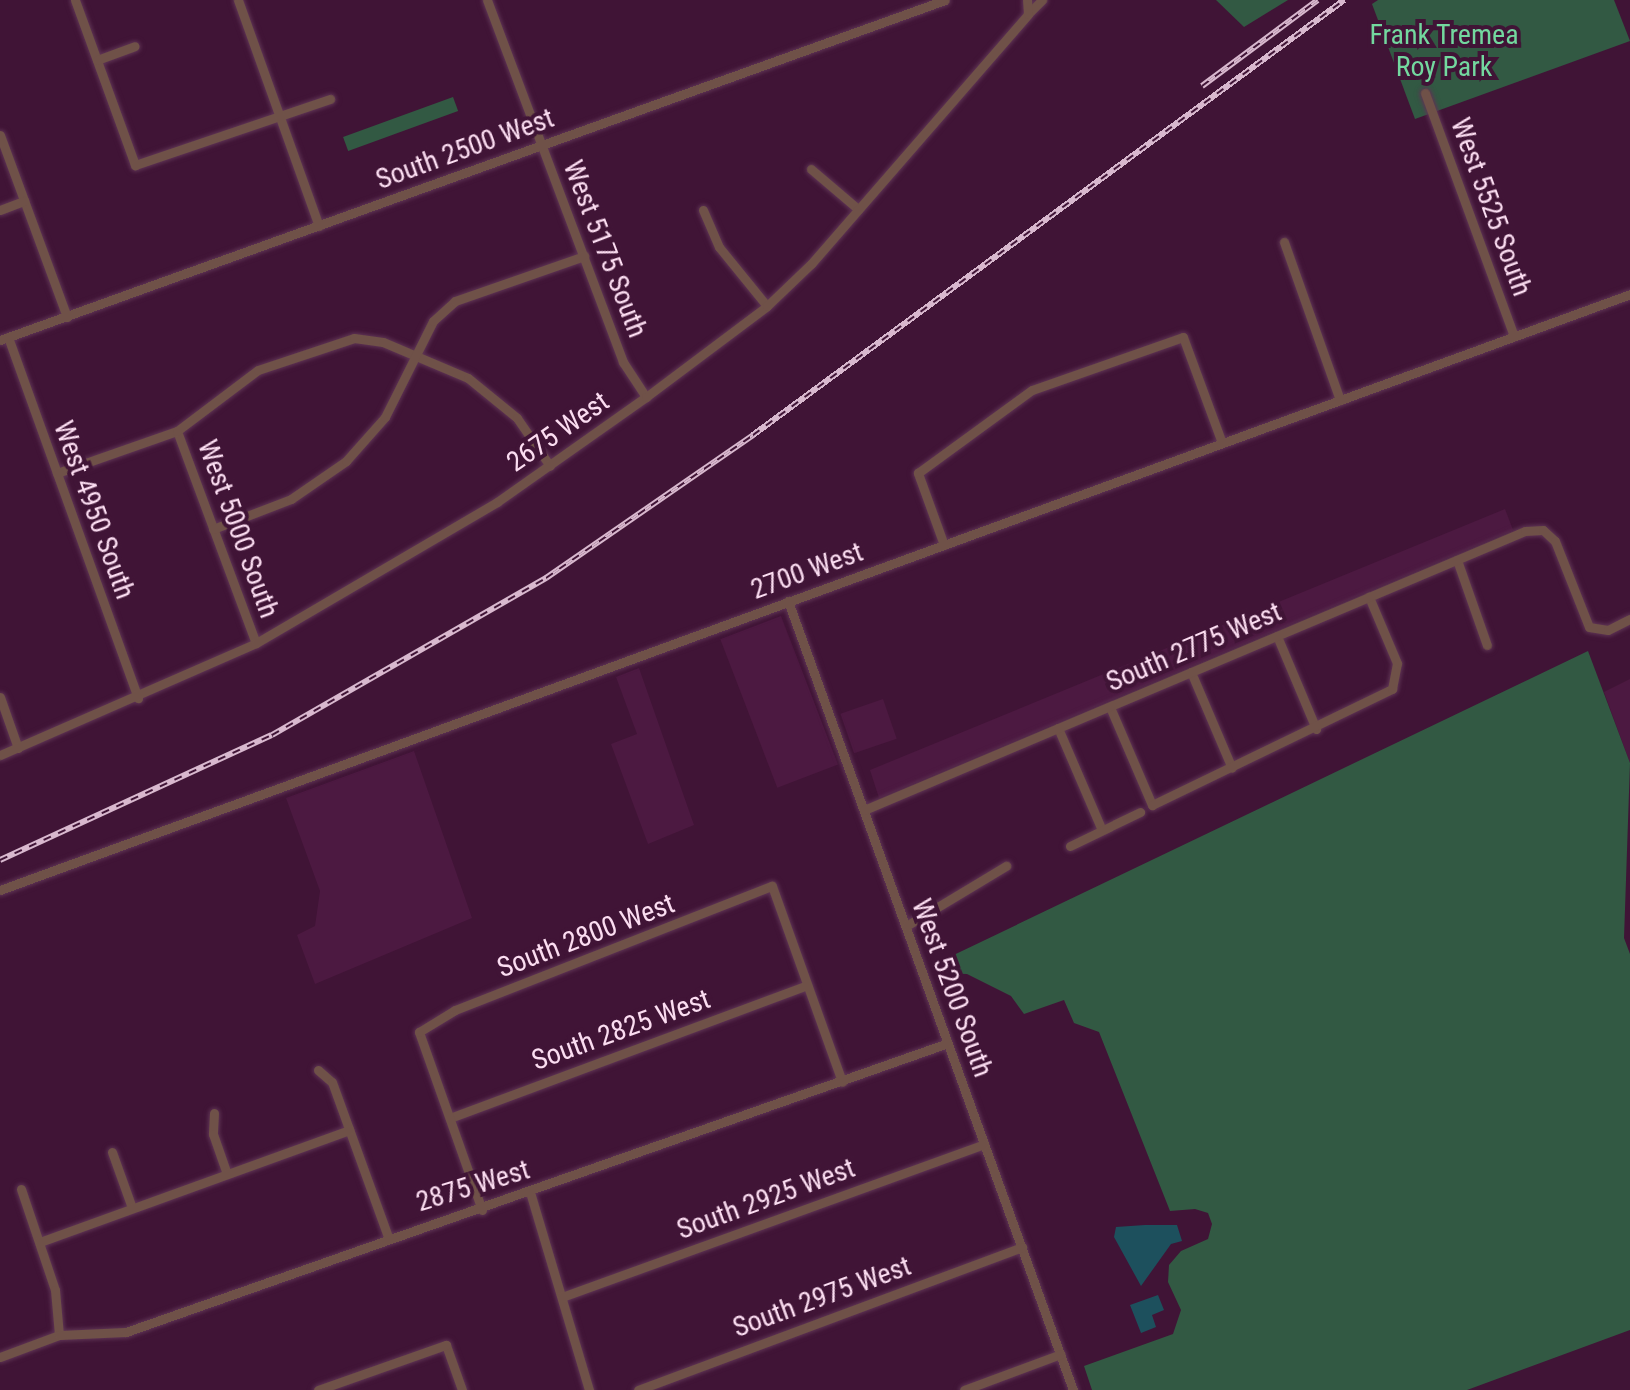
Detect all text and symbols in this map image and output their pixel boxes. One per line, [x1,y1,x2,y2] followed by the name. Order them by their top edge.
[1369,18,1519,84] park label: Frank Tremea Roy Park
[371,101,559,197] street label: South 2500 West
[1443,113,1539,301] street label: West 5525 South
[556,156,654,342] street label: West 5175 South
[501,385,615,479] street label: 2675 West
[46,416,142,604] street label: West 4950 South
[190,435,286,623] street label: West 5000 South
[746,535,868,607] street label: 2700 West
[1101,595,1287,699] street label: South 2775 West
[493,887,679,985] street label: South 2800 West
[904,894,1000,1082] street label: West 5200 South
[527,982,715,1078] street label: South 2825 West
[672,1151,860,1247] street label: South 2925 West
[412,1153,534,1219] street label: 2875 West
[728,1249,916,1345] street label: South 2975 West

